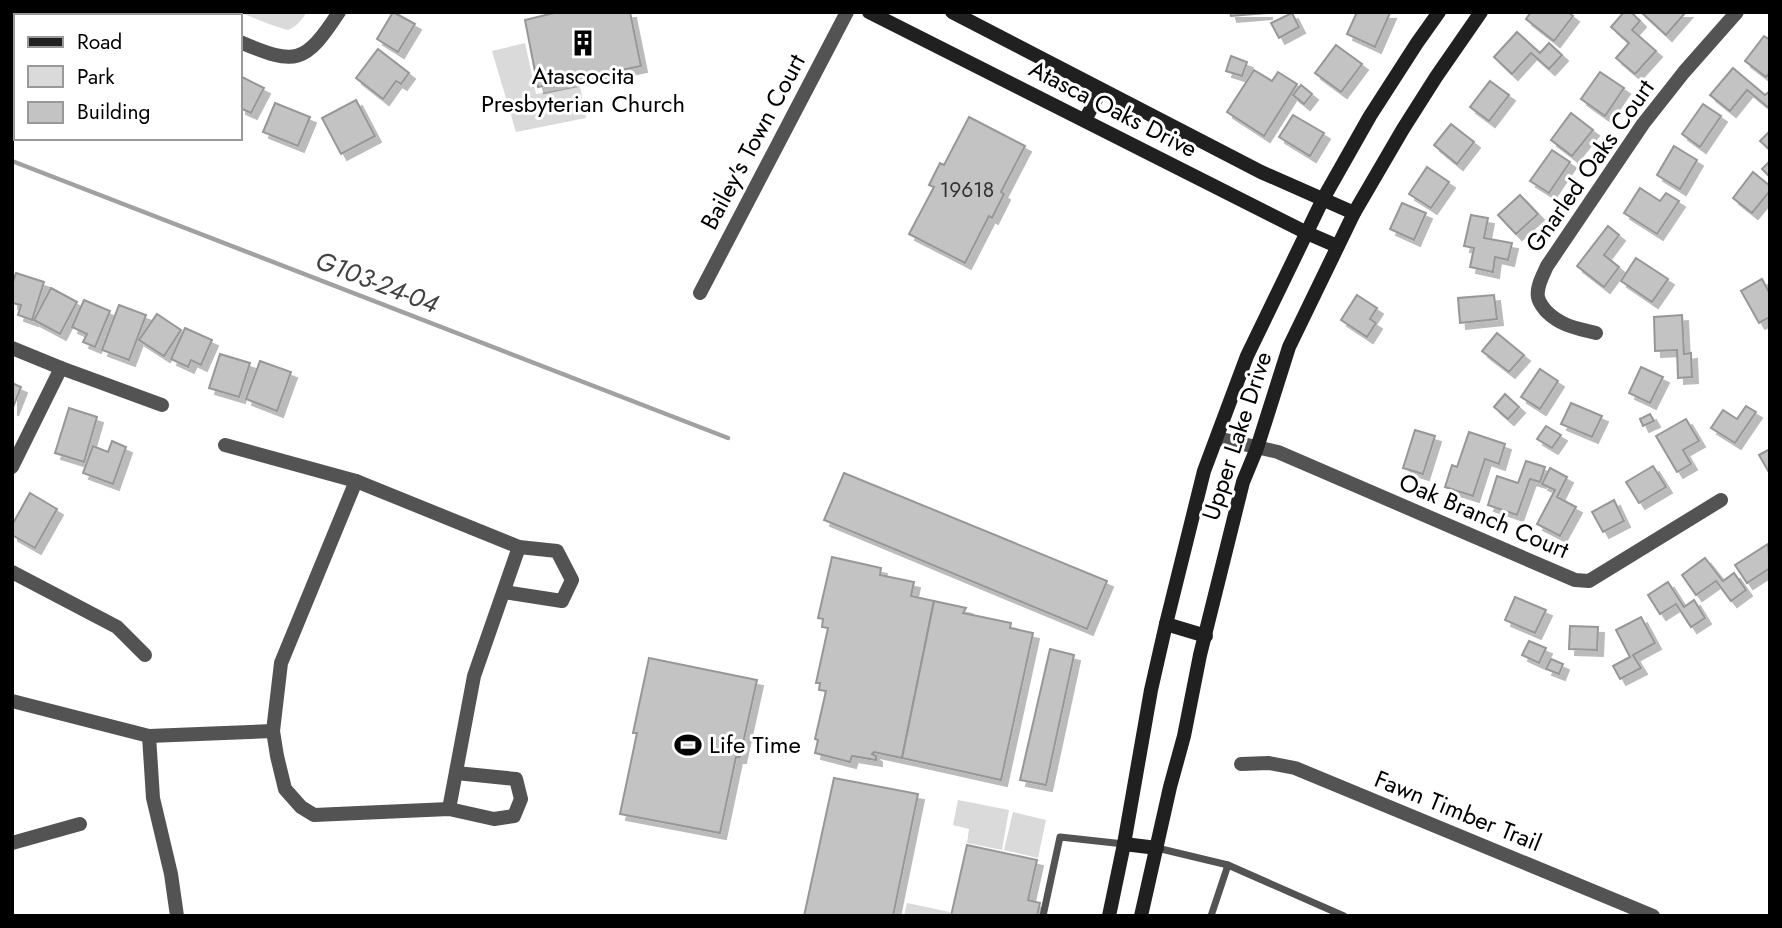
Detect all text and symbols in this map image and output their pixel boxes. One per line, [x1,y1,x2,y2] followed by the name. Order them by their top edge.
[14,14,242,140] legend
[77,27,122,57] text: Road
[568,28,598,58] building icon: Atascocita Presbyterian Church
[691,48,814,236] street label: Bailey's Town Court
[1023,51,1203,166] street label: Atasca Oaks Drive
[481,58,685,121] place label: Atascocita Presbyterian Church
[77,62,115,92] text: Park
[1517,72,1663,259] street label: Gnarled Oaks Court
[77,97,150,127] text: Building
[940,175,994,205] house number: 19618
[310,241,444,323] water label: G103-24-04
[1193,347,1280,525] street label: Upper Lake Drive
[1394,464,1575,567] street label: Oak Branch Court
[709,727,801,762] place label: Life Time
[673,730,703,760] sports icon: Life Time
[1369,761,1547,860] street label: Fawn Timber Trail

